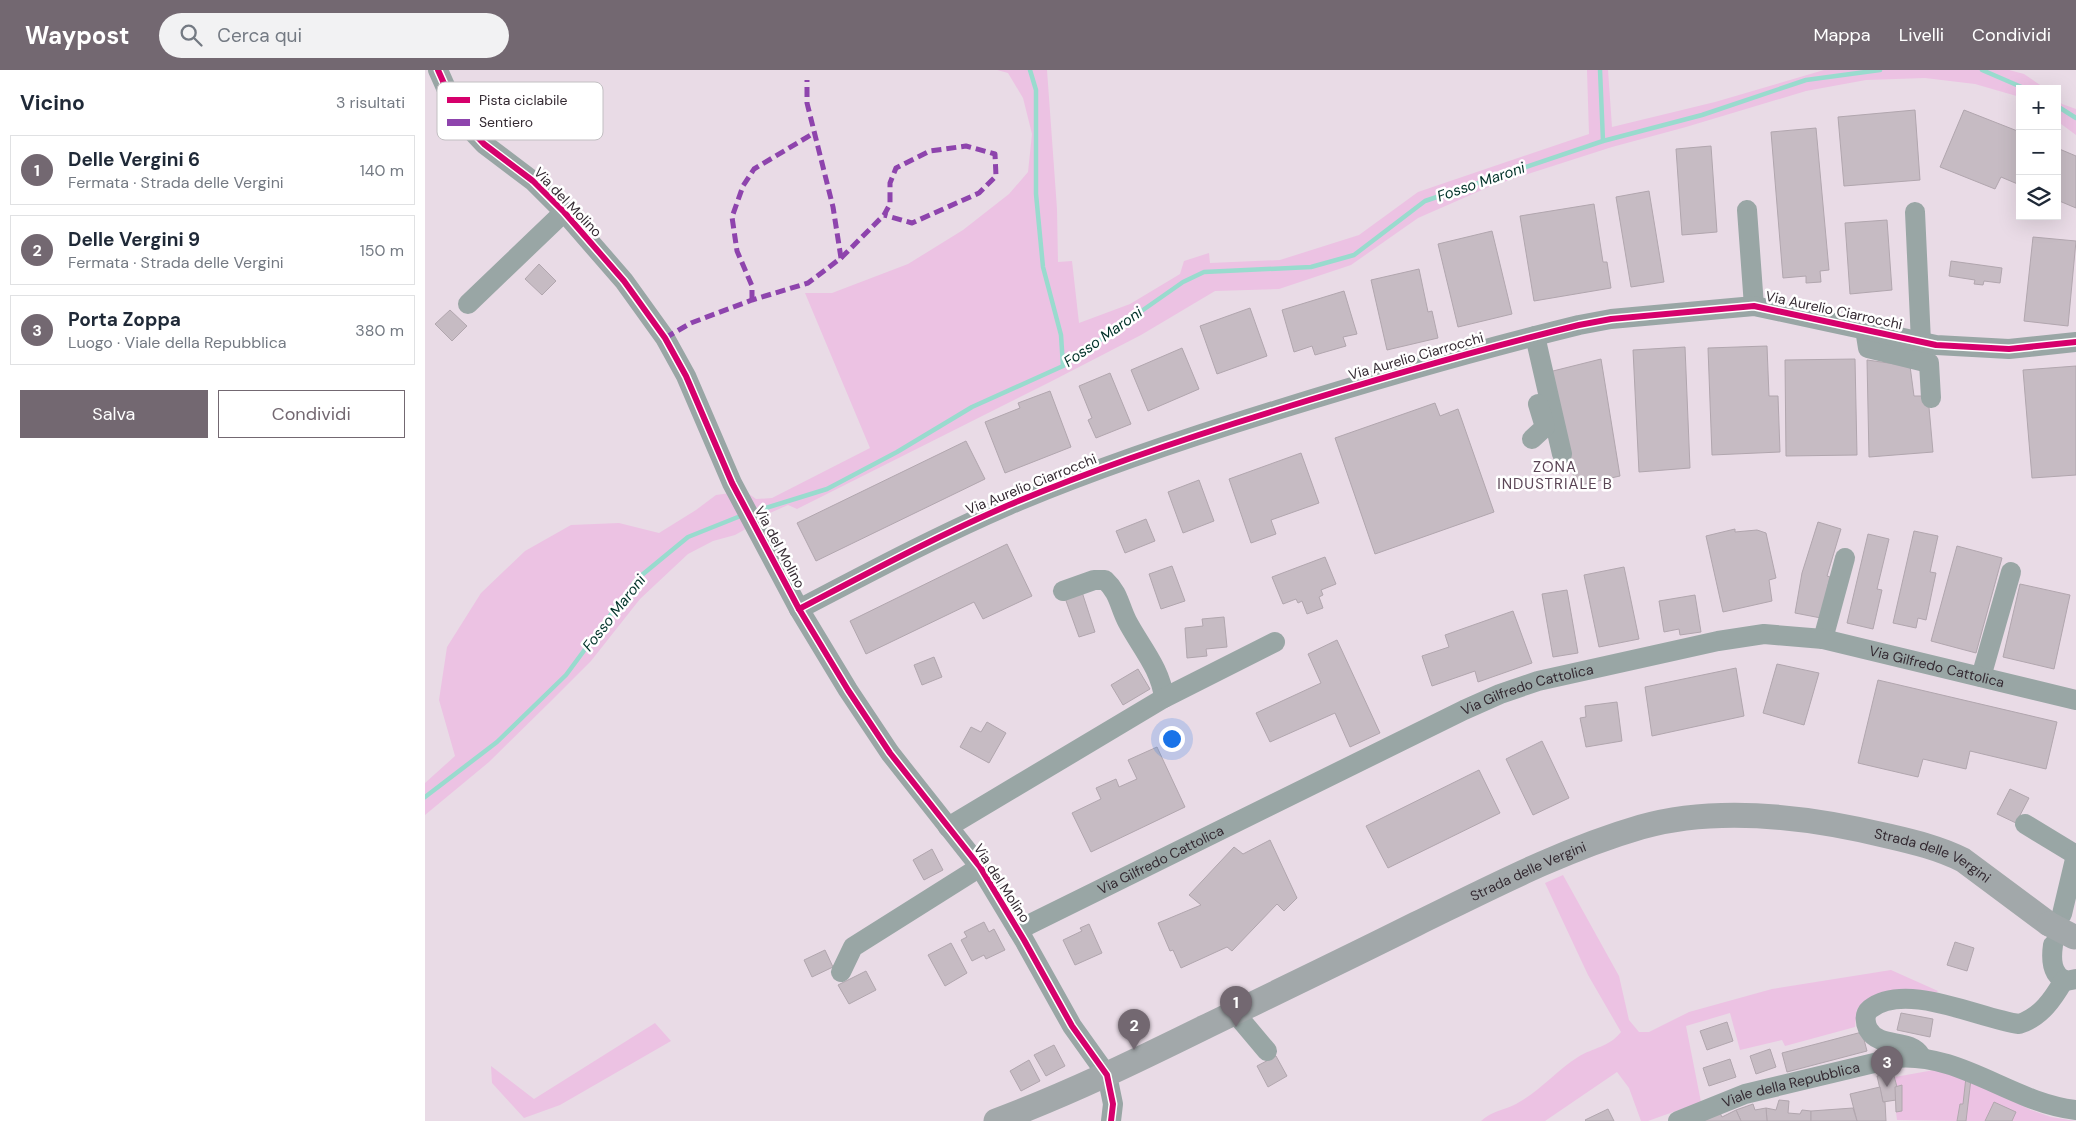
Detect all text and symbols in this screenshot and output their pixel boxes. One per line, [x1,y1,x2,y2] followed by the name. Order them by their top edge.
[159,13,509,58] search box
[25,20,129,51] text: Waypost
[177,21,205,49] icon: search
[217,23,302,48] text: Cerca qui
[1813,23,1871,47] text: Mappa
[1899,23,1944,47] text: Livelli
[1972,23,2051,47] text: Condividi
[437,82,603,140] legend
[2016,85,2061,220] map controls
[2016,85,2061,130] button: +
[20,89,85,117] text: Vicino
[479,91,567,109] text: Pista ciclabile
[336,92,405,113] text: 3 risultati
[479,113,533,131] text: Sentiero
[2016,130,2061,175] button: −
[68,147,200,172] text: Delle Vergini 6
[1434,157,1528,206] water label: Fosso Maroni
[34,160,40,181] text: 1
[360,160,404,181] text: 140 m
[530,163,606,241] street label: Via del Molino
[68,172,284,193] text: Fermata · Strada delle Vergini
[2016,175,2061,220] button: layers
[68,227,200,252] text: Delle Vergini 9
[32,240,42,261] text: 2
[360,240,404,261] text: 150 m
[68,252,284,273] text: Fermata · Strada delle Vergini
[1764,287,1904,333] street label: Via Aurelio Ciarrocchi
[1060,302,1147,372] water label: Fosso Maroni
[68,307,181,332] text: Porta Zoppa
[32,320,42,341] text: 3
[355,320,404,341] text: 380 m
[1346,328,1486,384] street label: Via Aurelio Ciarrocchi
[68,332,287,353] text: Luogo · Viale della Repubblica
[20,390,208,438] button: Salva
[218,390,405,438] button: Condividi
[963,450,1099,518] street label: Via Aurelio Ciarrocchi
[1497,457,1613,494] district label: ZONA INDUSTRIALE B
[751,503,809,591] street label: Via del Molino
[578,570,650,655] water label: Fosso Maroni
[1867,641,2006,691] street label: Via Gilfredo Cattolica
[1458,660,1595,719] street label: Via Gilfredo Cattolica
[1159,726,1185,752] your location
[1095,821,1227,898] street label: Via Gilfredo Cattolica
[1873,824,1994,887] street label: Strada delle Vergini
[1467,837,1589,905] street label: Strada delle Vergini
[970,840,1034,926] street label: Via del Molino
[1220,986,1252,1027] pin: 1
[1118,1009,1150,1050] pin: 2
[1871,1046,1903,1087] pin: 3
[1719,1058,1862,1111] street label: Viale della Repubblica

